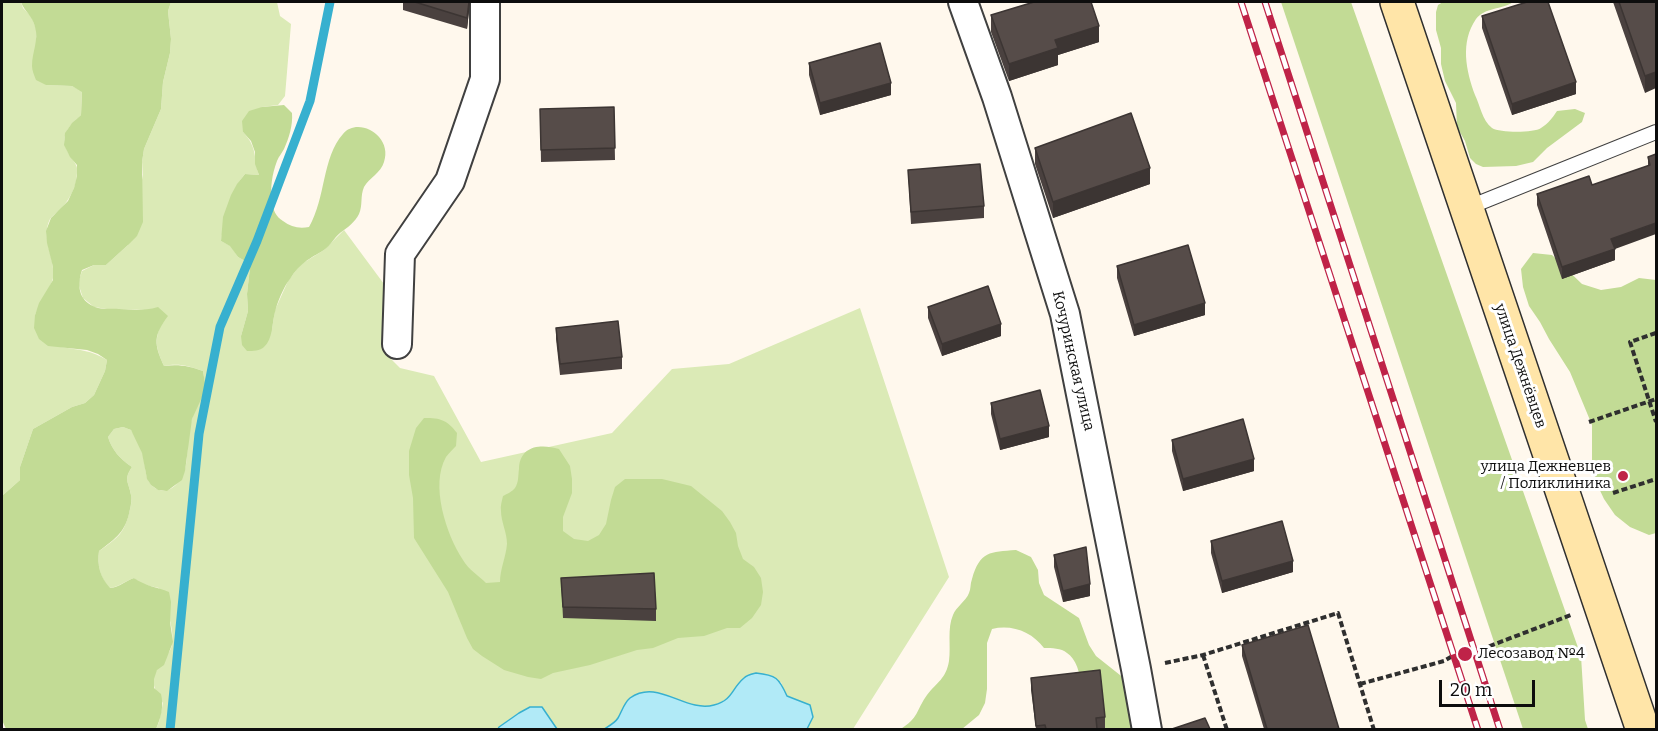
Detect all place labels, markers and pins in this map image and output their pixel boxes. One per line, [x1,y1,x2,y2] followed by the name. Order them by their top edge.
[1481,458,1611,493] place label: улица Дежневцев / Поликлиника
[1616,469,1630,483] marker: улица Дежневцев / Поликлиника
[1456,645,1474,663] marker: Лесозавод №4
[1478,645,1585,663] place label: Лесозавод №4

